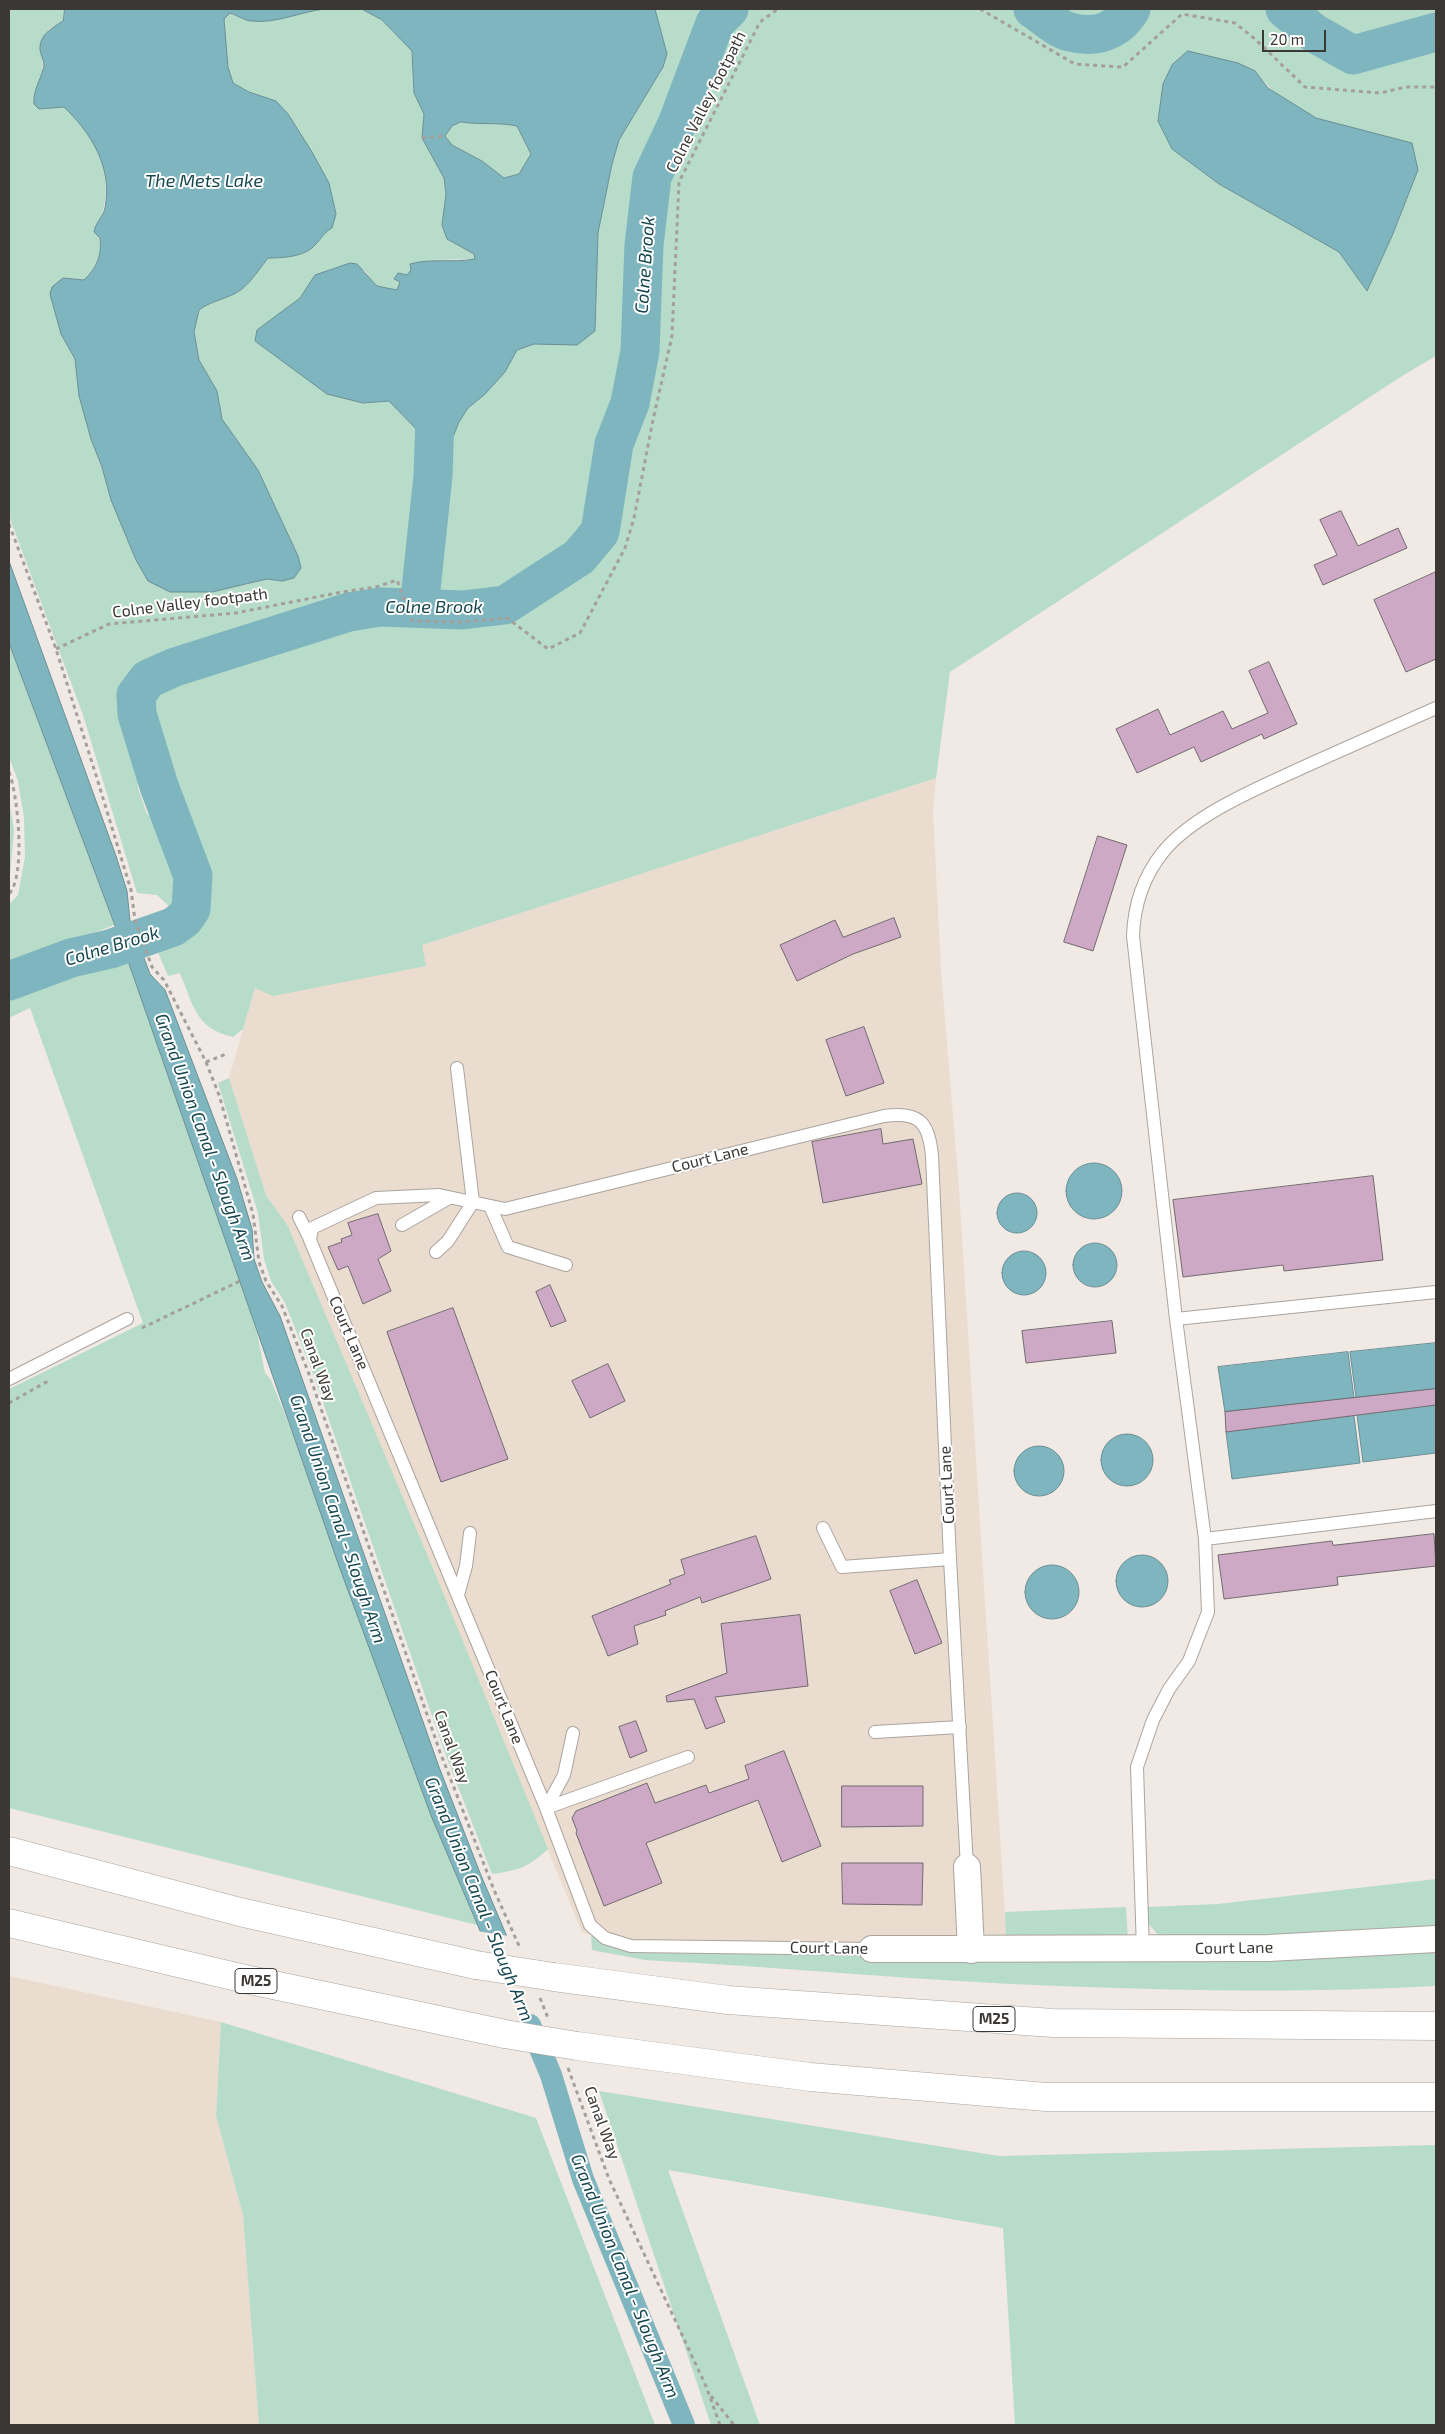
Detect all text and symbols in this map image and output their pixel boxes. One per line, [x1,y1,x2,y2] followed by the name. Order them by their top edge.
[1265,20,1329,52] scale bar
[662,28,750,176] street label: Colne Valley footpath
[1270,30,1304,48] text: 20 m
[145,170,263,192] water label: The Mets Lake
[631,216,659,314] water label: Colne Brook
[111,584,269,622] street label: Colne Valley footpath
[385,596,483,618] water label: Colne Brook
[62,921,162,971] water label: Colne Brook
[150,1010,260,1264] water label: Grand Union Canal - Slough Arm
[670,1139,750,1177] street label: Court Lane
[325,1293,373,1373] street label: Court Lane
[296,1326,340,1404] street label: Canal Way
[285,1392,391,1646] water label: Grand Union Canal - Slough Arm
[935,1445,959,1525] street label: Court Lane
[480,1667,528,1747] street label: Court Lane
[430,1708,474,1786] street label: Canal Way
[420,1774,538,2024] water label: Grand Union Canal - Slough Arm
[790,1938,868,1958] street label: Court Lane
[1195,1938,1273,1958] street label: Court Lane
[235,1968,277,1994] road number: M25
[973,2006,1015,2032] road number: M25
[580,2084,624,2162] street label: Canal Way
[566,2151,684,2401] water label: Grand Union Canal - Slough Arm

